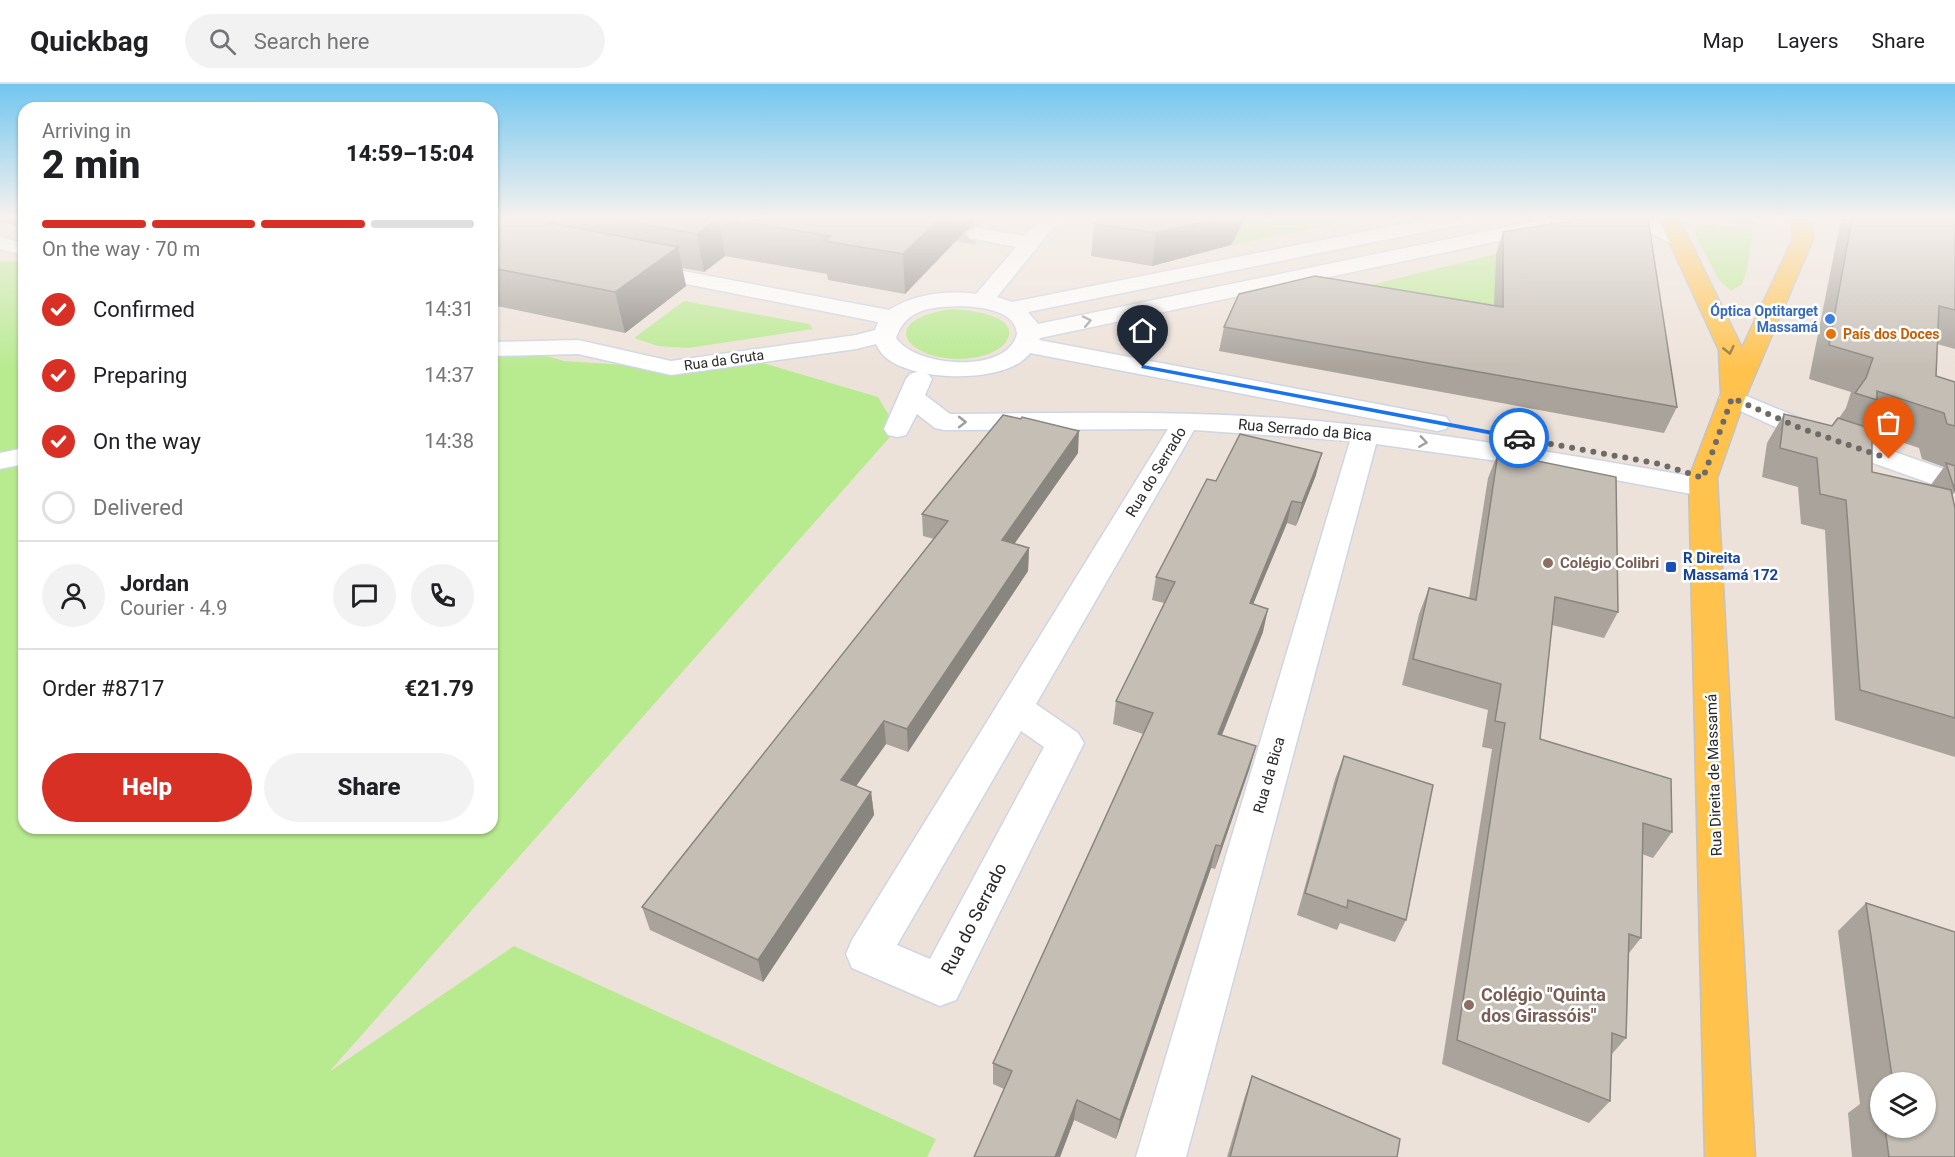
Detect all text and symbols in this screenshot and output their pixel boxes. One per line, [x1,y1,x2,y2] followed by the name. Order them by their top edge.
[185,14,605,68] search box
[30,25,149,58] text: Quickbag
[206,25,239,58] icon: search
[254,29,369,54] text: Search here
[1702,29,1744,53] text: Map
[1777,29,1838,53] text: Layers
[1871,29,1925,53] text: Share
[42,119,131,143] text: Arriving in
[346,141,474,166] text: 14:59–15:04
[42,142,140,188] text: 2 min
[42,237,200,261] text: On the way · 70 m
[42,293,75,326] icon: check
[93,297,195,322] text: Confirmed
[424,297,474,321] text: 14:31
[1710,302,1819,335] place label: Óptica Optitarget Massamá
[1117,305,1168,367] pin
[1823,312,1837,326] marker: Óptica Optitarget Massamá
[1126,314,1159,347] icon: home
[1082,315,1092,328] one-way arrow
[1843,326,1939,342] place label: País dos Doces
[1824,327,1838,341] marker: País dos Doces
[1722,345,1735,355] one-way arrow
[683,346,765,374] street label: Rua da Gruta
[42,359,75,392] icon: check
[93,363,187,388] text: Preparing
[424,363,474,387] text: 14:37
[1863,397,1914,459] pin
[1872,406,1905,439] icon: bag
[1489,408,1549,468] courier
[1237,415,1373,445] street label: Rua Serrado da Bica
[957,416,966,428] one-way arrow
[1503,422,1536,455] icon: car
[1122,424,1190,520] street label: Rua do Serrado
[42,425,75,458] icon: check
[93,429,201,454] text: On the way
[424,429,474,453] text: 14:38
[1418,436,1428,448] one-way arrow
[93,495,183,520] text: Delivered
[1683,549,1779,584] place label: R Direita Massamá 172
[1560,554,1659,572] place label: Colégio Colibri
[1541,556,1555,570] marker: Colégio Colibri
[1664,560,1678,574] marker: R Direita Massamá 172
[42,564,105,627] button: person
[333,564,396,627] button: chat
[411,564,474,627] button: phone
[120,571,189,596] text: Jordan
[120,596,227,620] text: Courier · 4.9
[42,676,164,701] text: Order #8717
[405,676,474,701] text: €21.79
[1702,693,1726,857] street label: Rua Direita de Massamá
[1249,735,1289,815] street label: Rua da Bica
[42,753,252,822] button: Help
[264,753,474,822] button: Share
[936,859,1011,978] street label: Rua do Serrado
[1481,984,1606,1026] place label: Colégio "Quinta dos Girassóis"
[1462,998,1476,1012] marker: Colégio "Quinta dos Girassóis"
[1870,1072,1936,1138] map controls
[1870,1072,1936,1138] button: layers

